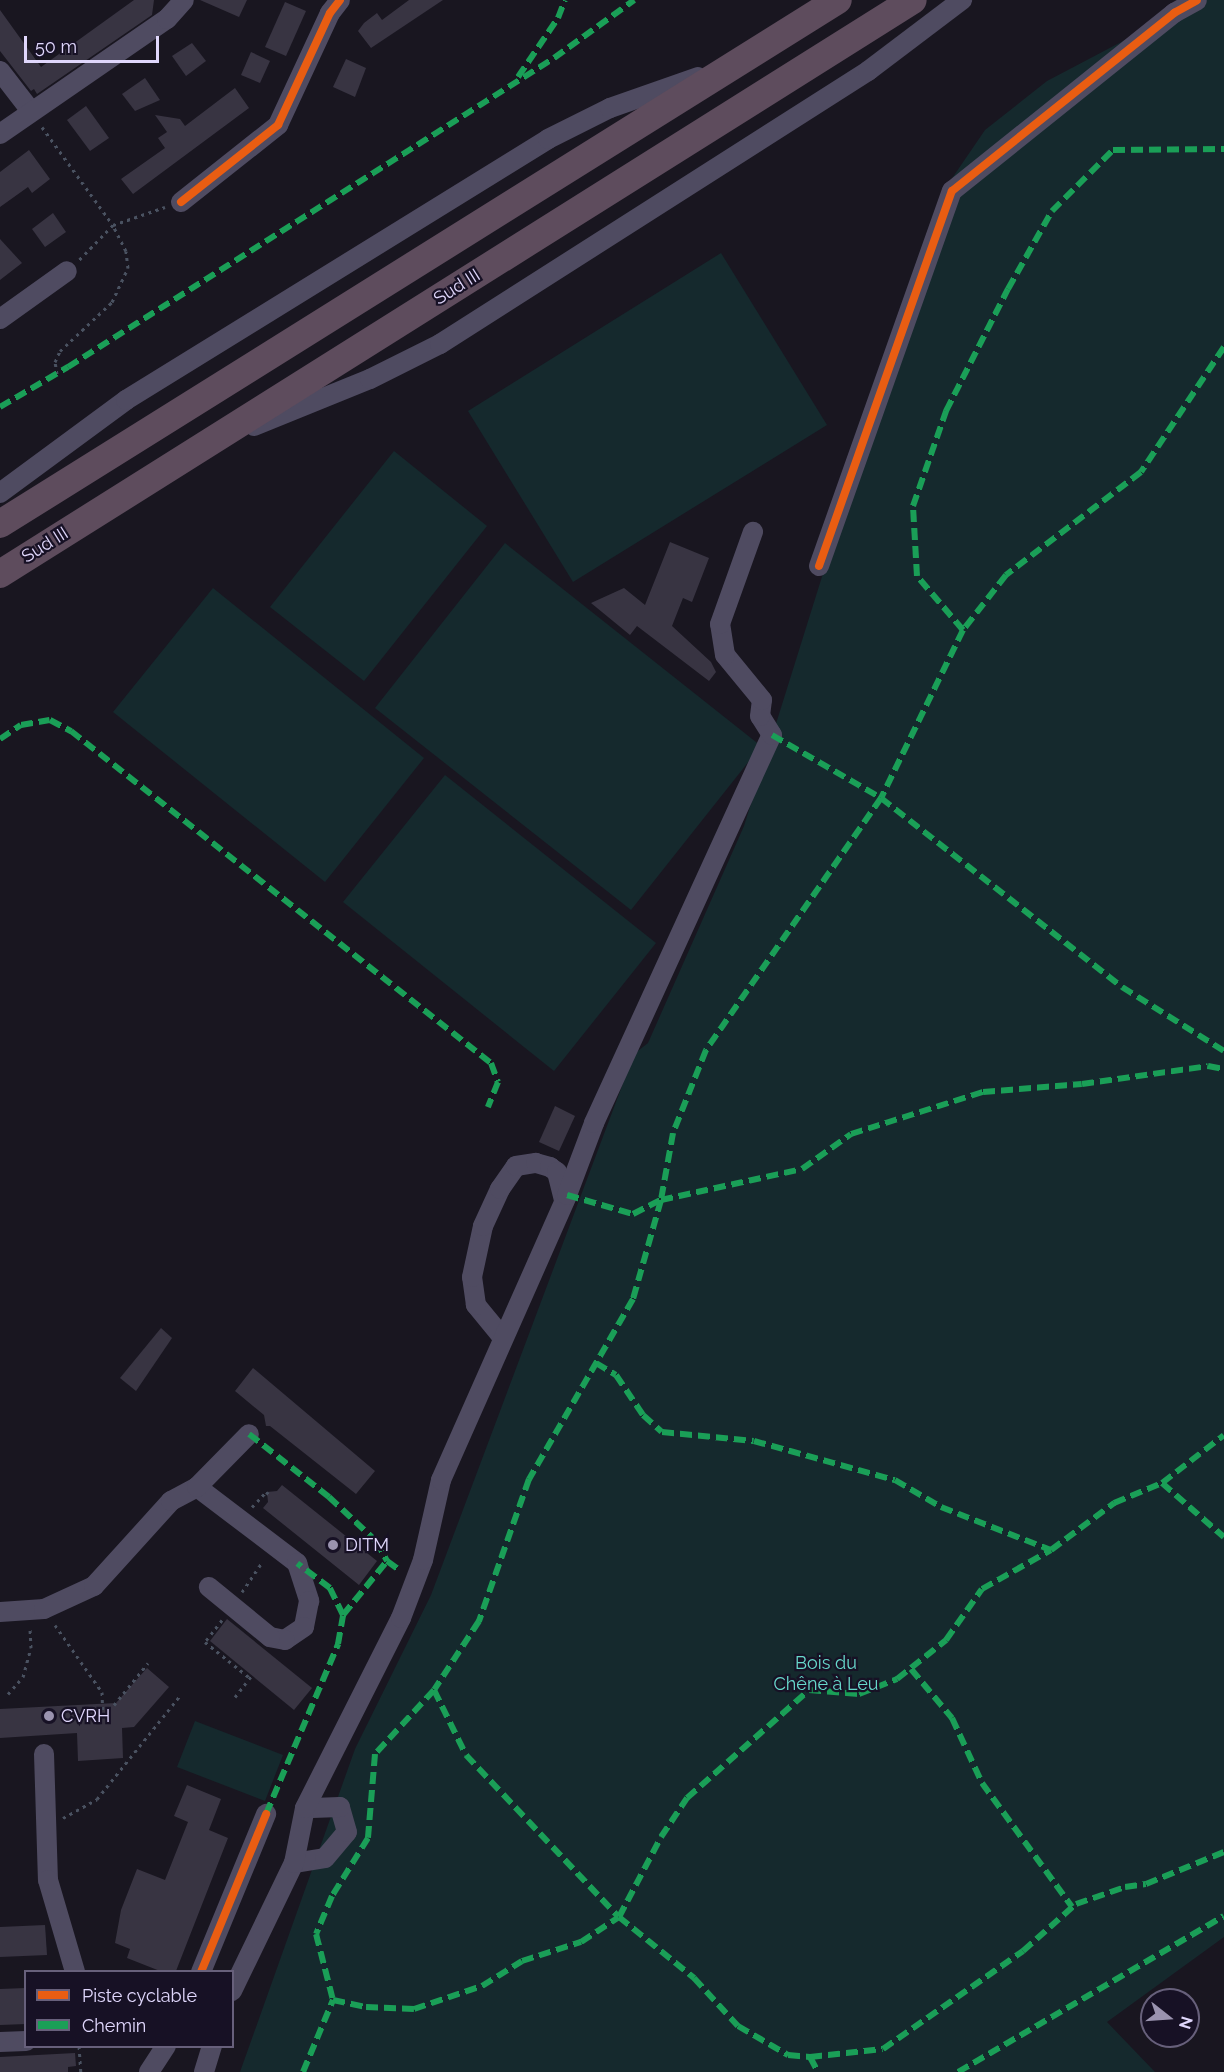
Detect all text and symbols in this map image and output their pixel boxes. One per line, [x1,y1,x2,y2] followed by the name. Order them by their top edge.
[27,24,162,62] scale bar
[35,36,77,57] text: 50 m
[430,264,484,310] street label: Sud III
[18,522,72,568] street label: Sud III
[345,1534,389,1556] place label: DITM
[326,1538,340,1552] marker: DITM
[773,1653,879,1696] park label: Bois du Chêne à Leu
[61,1705,110,1727] place label: CVRH
[42,1709,56,1723] marker: CVRH
[24,1970,234,2048] legend
[82,1985,197,2006] text: Piste cyclable
[1140,1988,1200,2048] north arrow
[1175,2014,1197,2031] text: N
[82,2015,146,2036] text: Chemin

